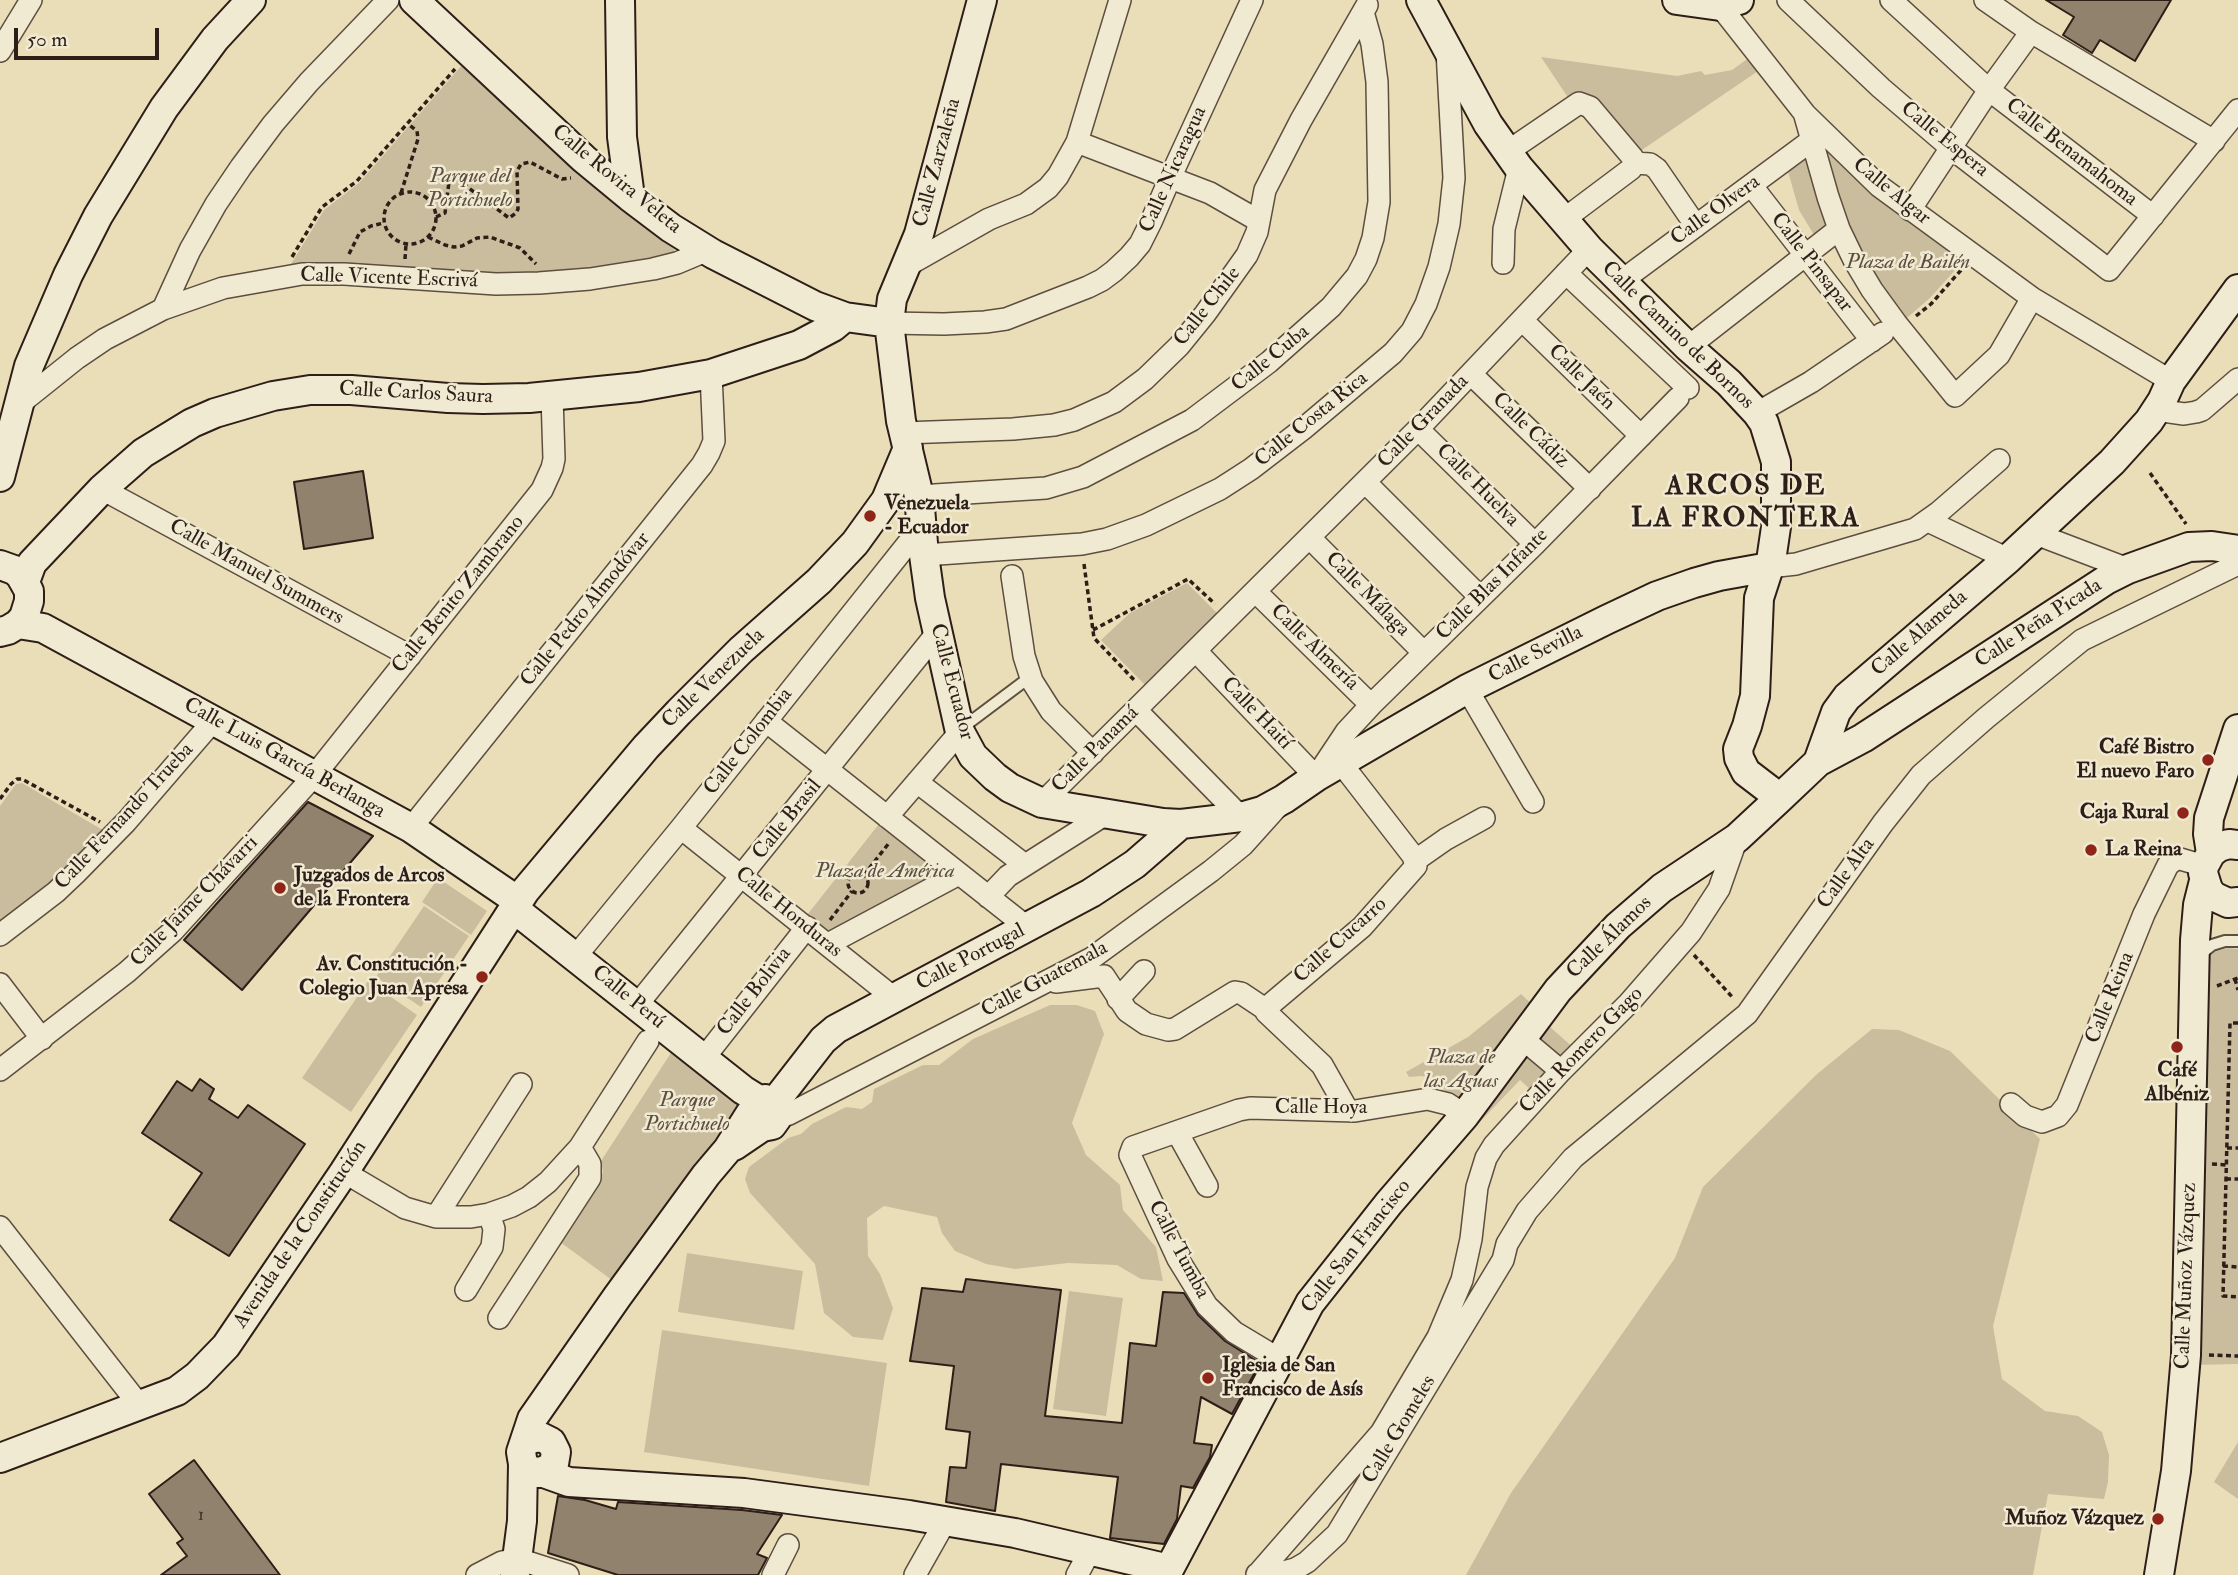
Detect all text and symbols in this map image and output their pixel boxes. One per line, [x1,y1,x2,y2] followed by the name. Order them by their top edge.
[18,14,163,58] scale bar
[27,26,68,53] text: 50 m
[2000,94,2142,212] street label: Calle Benamahoma
[909,96,967,230] street label: Calle Zarzaleña
[1895,97,1993,183] street label: Calle Espera
[1135,103,1213,237] street label: Calle Nicaragua
[546,120,686,240] street label: Calle Rovira Veleta
[1847,153,1935,231] street label: Calle Algar
[427,164,513,214] park label: Parque del Portichuelo
[1666,170,1766,252] street label: Calle Olvera
[1764,208,1858,318] street label: Calle Pinsapar
[1846,250,1970,276] park label: Plaza de Bailén
[1596,257,1758,415] street label: Calle Camino de Bornos
[1169,262,1247,352] street label: Calle Chile
[300,263,478,295] street label: Calle Vicente Escrivá
[1227,320,1315,398] street label: Calle Cuba
[1542,340,1620,416] street label: Calle Jaén
[1250,367,1374,473] street label: Calle Costa Rica
[1373,370,1475,474] street label: Calle Granada
[338,377,494,411] street label: Calle Carlos Saura
[1486,388,1574,474] street label: Calle Cádiz
[1430,439,1524,533] street label: Calle Huelva
[1632,471,1860,537] district label: ARCOS DE LA FRONTERA
[884,491,969,541] place label: Venezuela - Ecuador
[862,508,878,524] marker: Venezuela - Ecuador
[388,511,530,679] street label: Calle Benito Zambrano
[164,515,348,631] street label: Calle Manuel Summers
[1432,524,1554,646] street label: Calle Blas Infante
[516,528,656,692] street label: Calle Pedro Almodóvar
[1319,547,1415,643] street label: Calle Málaga
[1971,574,2107,674] street label: Calle Peña Picada
[1867,585,1973,683] street label: Calle Alameda
[1264,599,1364,697] street label: Calle Almería
[923,621,979,743] street label: Calle Ecuador
[1485,621,1587,689] street label: Calle Sevilla
[657,624,771,734] street label: Calle Venezuela
[1215,672,1297,756] street label: Calle Haití
[699,683,799,801] street label: Calle Colombia
[179,693,389,825] street label: Calle Luis García Berlanga
[1047,701,1145,799] street label: Calle Panamá
[2076,735,2194,785] place label: Café Bistro El nuevo Faro
[50,738,200,896] street label: Calle Fernando Trueba
[2200,752,2216,768] marker: Café Bistro El nuevo Faro
[748,775,828,865] street label: Calle Brasil
[2080,800,2169,826] place label: Caja Rural
[2175,805,2191,821] marker: Caja Rural
[126,831,264,973] street label: Calle Jaime Chávarri
[1813,833,1881,915] street label: Calle Alta
[2105,837,2182,863] place label: La Reina
[2083,842,2099,858] marker: La Reina
[815,859,955,885] park label: Plaza de América
[729,862,847,964] street label: Calle Honduras
[294,863,444,913] place label: Juzgados de Arcos de la Frontera
[272,880,288,896] marker: Juzgados de Arcos de la Frontera
[1562,891,1658,985] street label: Calle Álamos
[1289,893,1393,989] street label: Calle Cucarro
[912,919,1030,997] street label: Calle Portugal
[978,936,1112,1024] street label: Calle Guatemala
[713,943,797,1041] street label: Calle Bolivia
[2081,949,2141,1047] street label: Calle Reina
[299,952,468,1002] place label: Av. Constitución - Colegio Juan Apresa
[586,961,670,1035] street label: Calle Perú
[474,969,490,985] marker: Av. Constitución - Colegio Juan Apresa
[1515,982,1649,1120] street label: Calle Romero Gago
[2169,1039,2185,1055] marker: Café Albéniz
[1424,1045,1498,1095] park label: Plaza de las Aguas
[2145,1058,2209,1108] place label: Café Albéniz
[644,1088,730,1138] park label: Parque Portichuelo
[1275,1095,1367,1121] street label: Calle Hoya
[229,1137,373,1333] street label: Avenida de la Constitución
[1297,1175,1417,1319] street label: Calle San Francisco
[2171,1182,2203,1370] street label: Calle Muñoz Vázquez
[1142,1197,1214,1303] street label: Calle Tumba
[1222,1353,1363,1403] place label: Iglesia de San Francisco de Asís
[1200,1370,1216,1386] marker: Iglesia de San Francisco de Asís
[1358,1371,1442,1489] street label: Calle Gomeles
[198,1505,204,1527] house number: 1
[2005,1506,2144,1532] place label: Muñoz Vázquez
[2150,1511,2166,1527] marker: Muñoz Vázquez

